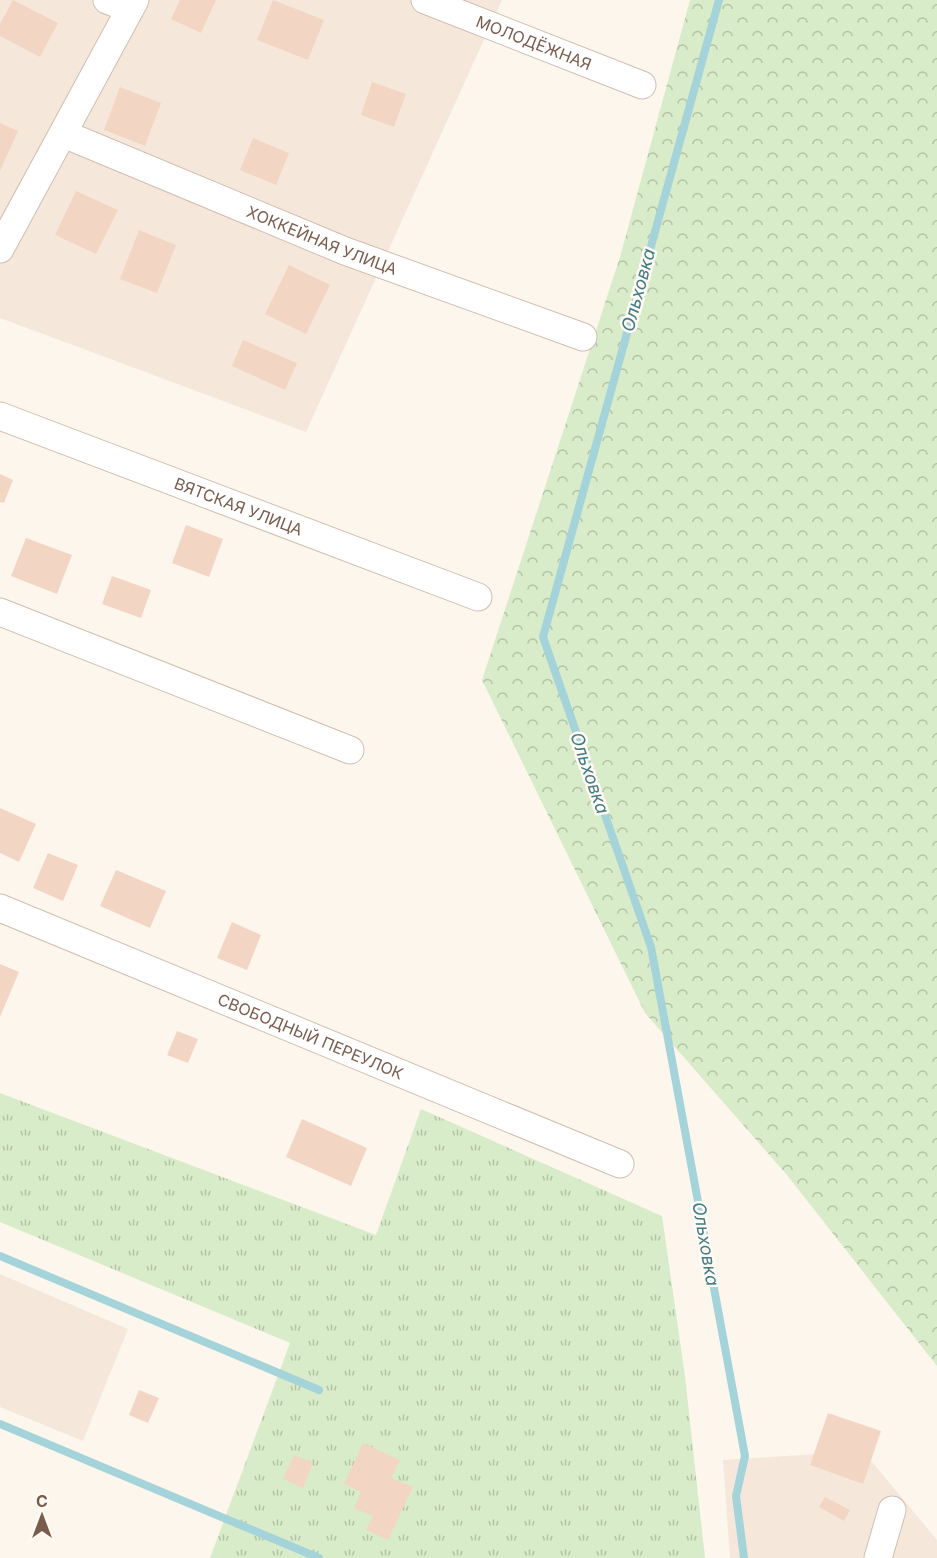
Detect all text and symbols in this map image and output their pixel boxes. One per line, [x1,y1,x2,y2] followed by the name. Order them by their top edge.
[473,11,594,74] street label: МОЛОДЁЖНАЯ
[244,201,400,279] street label: ХОККЕЙНАЯ УЛИЦА
[617,246,659,334] water label: Ольховка
[172,473,305,540] street label: ВЯТСКАЯ УЛИЦА
[566,729,614,817] water label: Ольховка
[215,989,407,1084] street label: СВОБОДНЫЙ ПЕРЕУЛОК
[688,1200,724,1288] water label: Ольховка
[12,1486,72,1546] north arrow
[36,1491,48,1511] text: С

